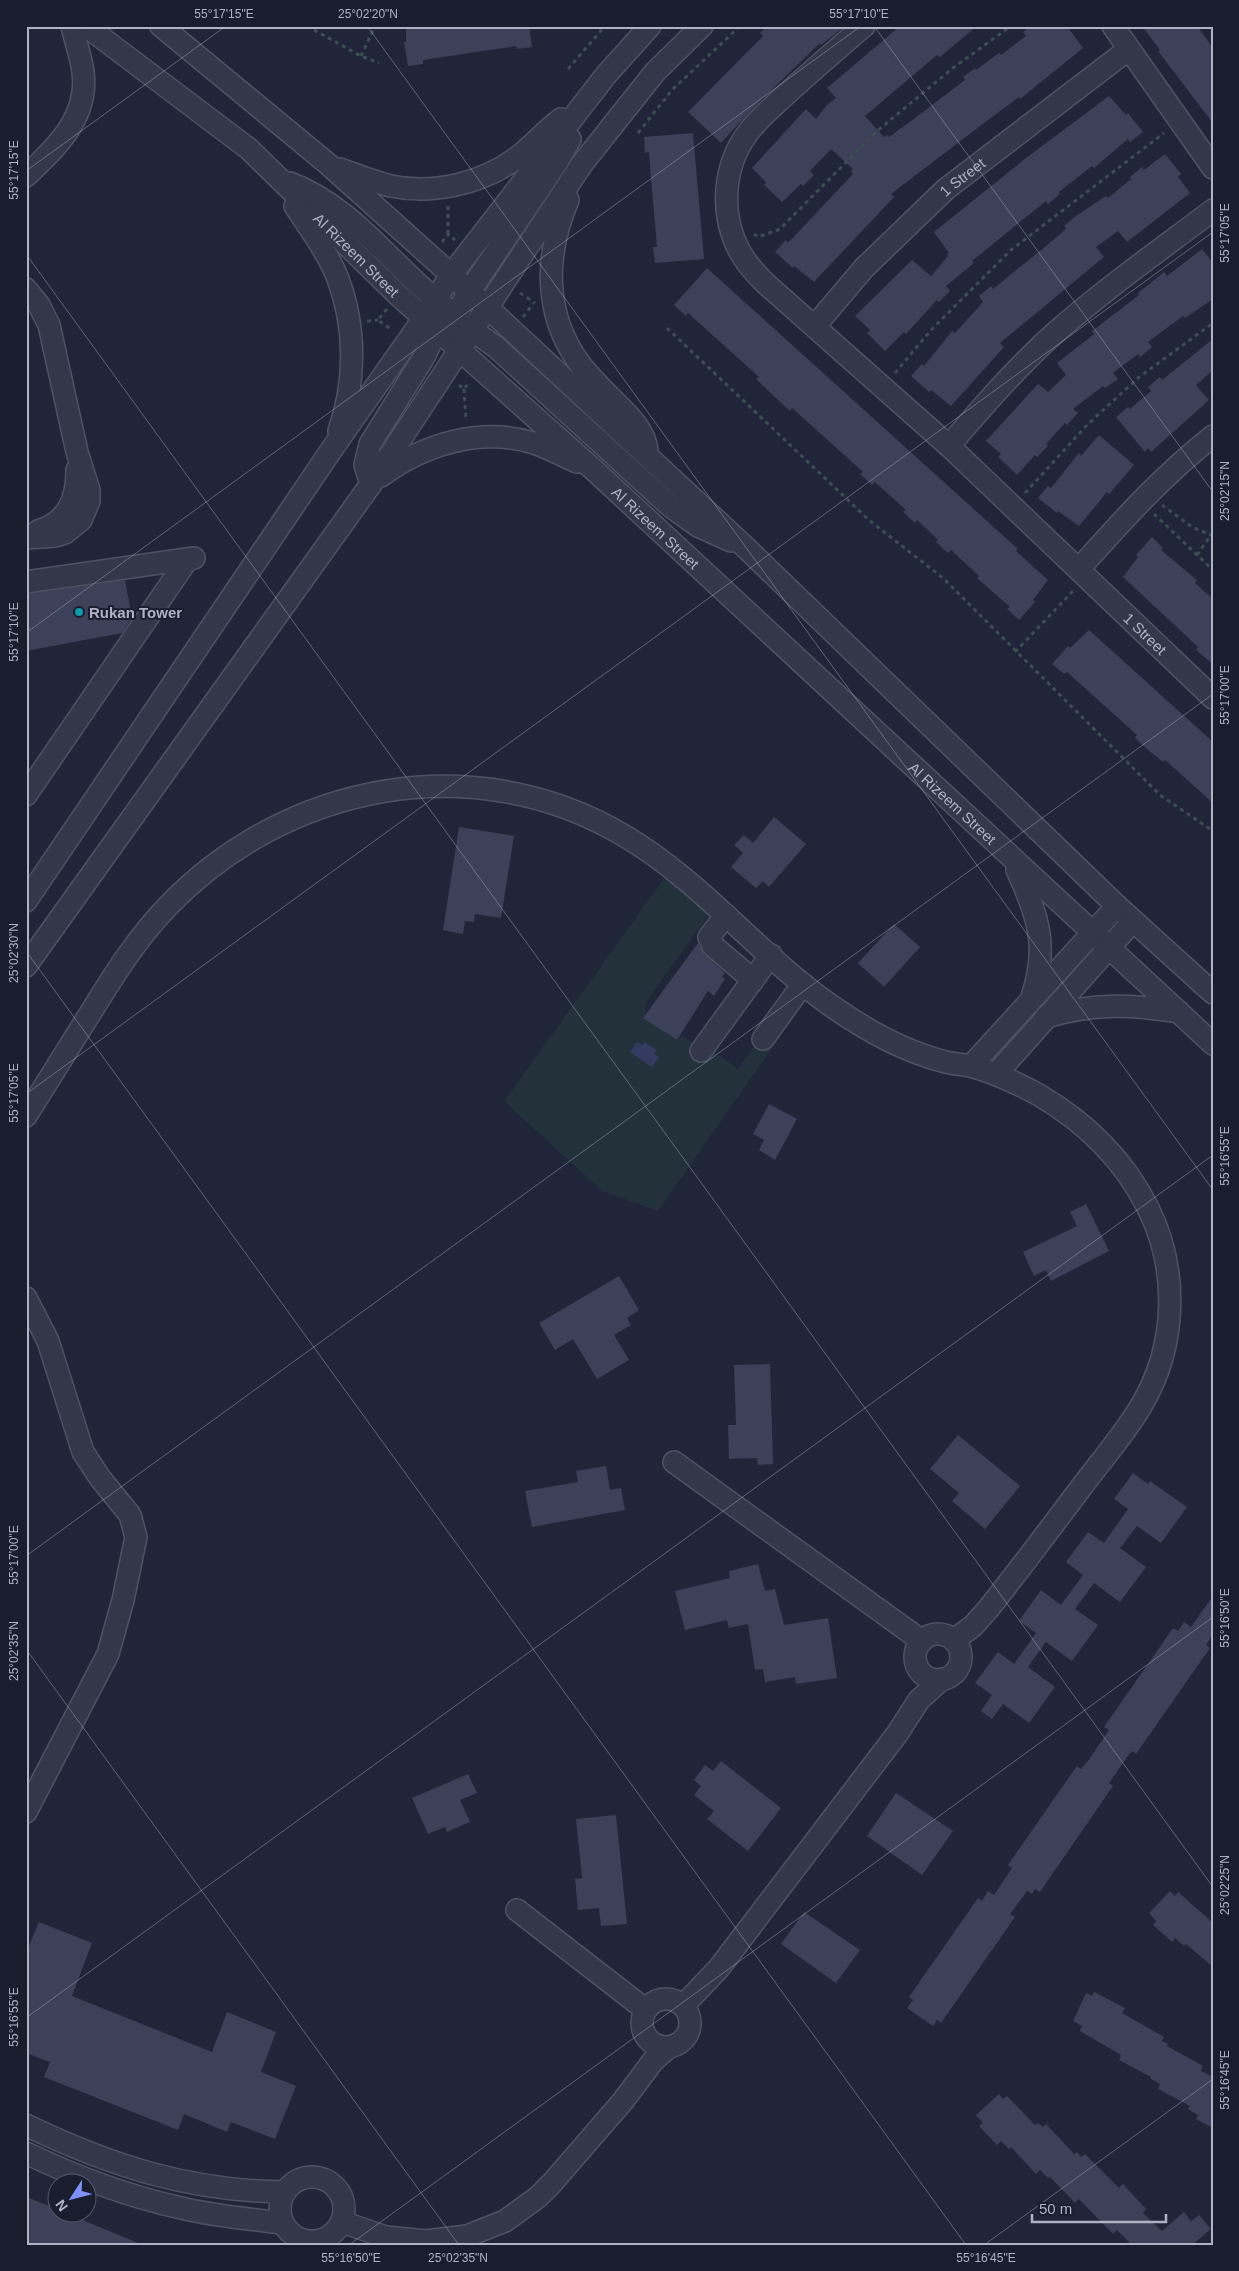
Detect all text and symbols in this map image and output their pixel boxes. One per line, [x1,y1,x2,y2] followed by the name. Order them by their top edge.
[194,7,254,21] text: 55°17'15"E
[338,7,398,21] text: 25°02'20"N
[829,7,889,21] text: 55°17'10"E
[7,140,21,200] text: 55°17'15"E
[936,153,989,199] street label: 1 Street
[1218,203,1232,263] text: 55°17'05"E
[311,209,403,301] street label: Al Rizeem Street
[1218,461,1232,521] text: 25°02'15"N
[609,483,704,572] street label: Al Rizeem Street
[7,602,21,662] text: 55°17'10"E
[89,604,182,621] place label: Rukan Tower
[73,606,85,618] marker: Rukan Tower
[1120,609,1171,658] street label: 1 Street
[1218,665,1232,725] text: 55°17'00"E
[906,758,1001,848] street label: Al Rizeem Street
[7,923,21,983] text: 25°02'30"N
[7,1063,21,1123] text: 55°17'05"E
[1218,1126,1232,1186] text: 55°16'55"E
[7,1525,21,1585] text: 55°17'00"E
[1218,1588,1232,1648] text: 55°16'50"E
[7,1621,21,1681] text: 25°02'35"N
[1218,1855,1232,1915] text: 25°02'25"N
[7,1987,21,2047] text: 55°16'55"E
[1218,2050,1232,2110] text: 55°16'45"E
[48,2174,98,2224] north arrow
[1032,2191,1165,2223] scale bar
[52,2197,71,2214] text: N
[1039,2200,1072,2217] text: 50 m
[321,2251,381,2265] text: 55°16'50"E
[428,2251,488,2265] text: 25°02'35"N
[956,2251,1016,2265] text: 55°16'45"E

